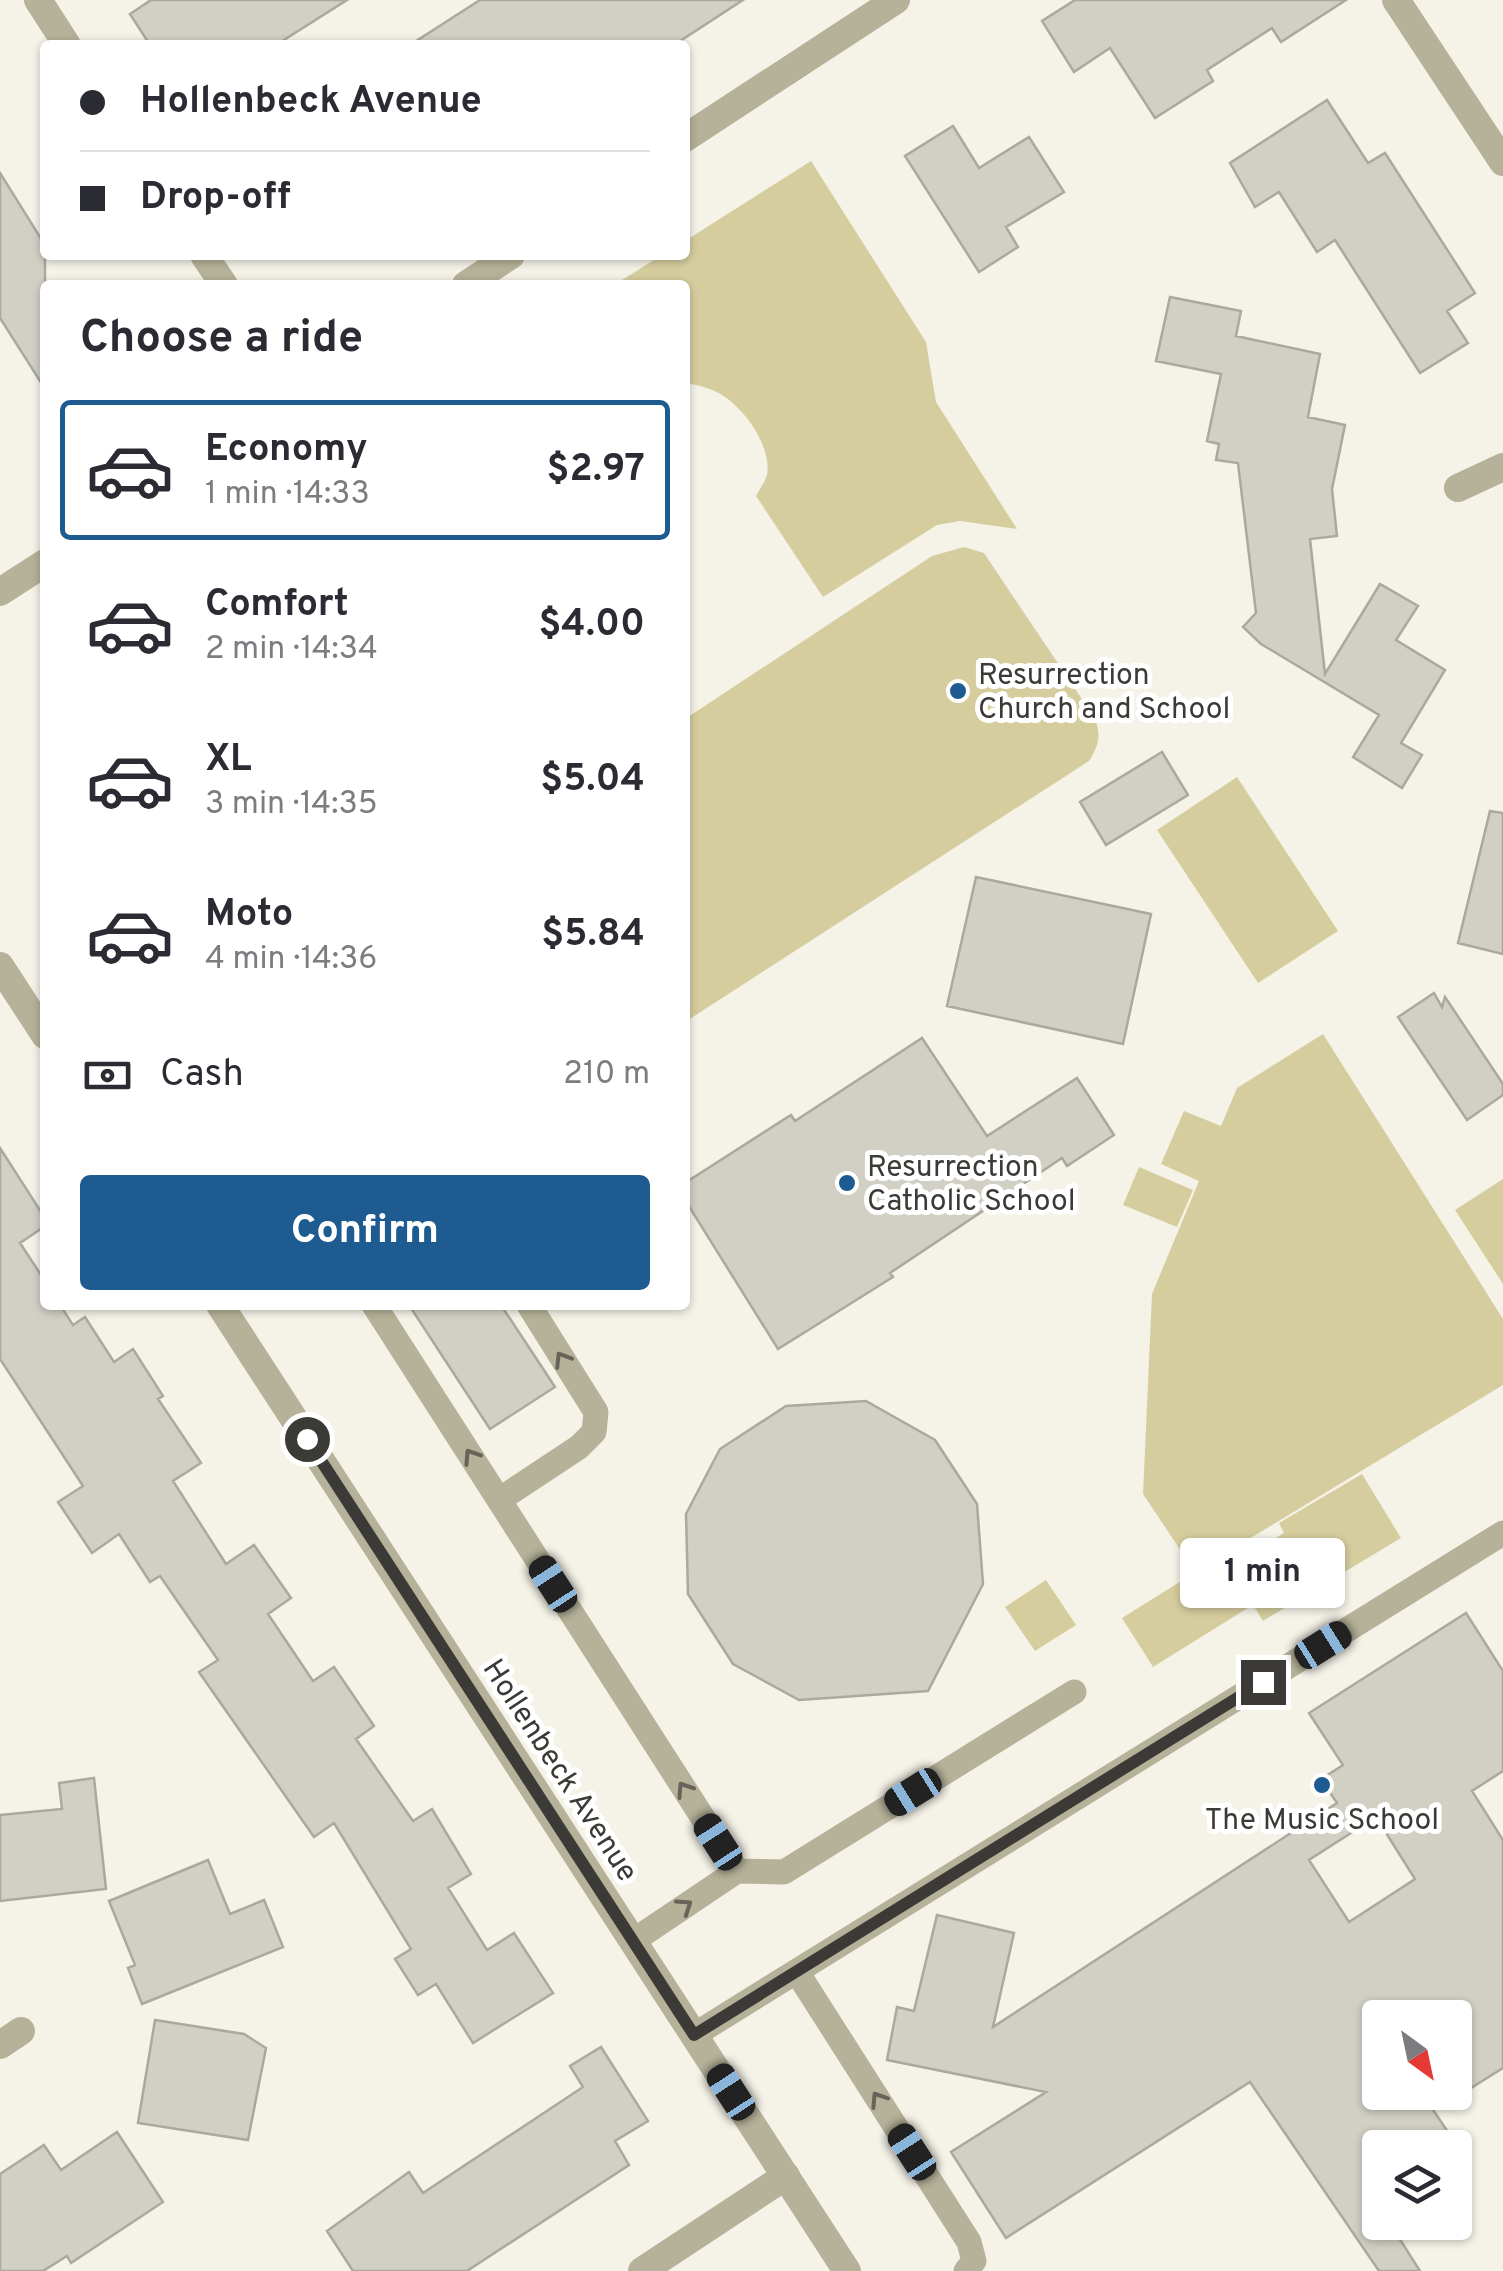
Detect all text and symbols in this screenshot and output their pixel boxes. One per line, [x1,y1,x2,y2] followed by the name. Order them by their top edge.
[140,78,482,127] text: Hollenbeck Avenue
[140,174,291,223] text: Drop-off
[80,311,363,368] text: Choose a ride
[85,425,175,515] icon: car
[205,426,367,475] text: Economy
[547,446,645,495] text: $2.97
[205,475,370,515] text: 1 min · 14:33
[85,580,175,670] icon: car
[205,581,349,630] text: Comfort
[538,601,645,650] text: $4.00
[205,630,378,670] text: 2 min · 14:34
[978,658,1230,729] place label: Resurrection Church and School
[947,680,969,702] marker: Resurrection Church and School
[85,735,175,825] icon: car
[205,736,252,785] text: XL
[540,756,645,805] text: $5.04
[205,785,378,825] text: 3 min · 14:35
[85,890,175,980] icon: car
[205,891,293,940] text: Moto
[541,911,645,960] text: $5.84
[205,940,377,980] text: 4 min · 14:36
[80,1048,135,1103] icon: cash
[160,1051,244,1100] text: Cash
[563,1055,650,1095] text: 210 m
[867,1150,1076,1221] place label: Resurrection Catholic School
[836,1172,858,1194] marker: Resurrection Catholic School
[80,1175,650,1290] button: Confirm
[556,1351,575,1369] one-way arrow
[285,1417,330,1462] route start
[464,1449,483,1467] one-way arrow
[1180,1537,1346,1607] callout: 1 min
[524,1551,582,1617] car
[1224,1553,1301,1593] text: 1 min
[1290,1616,1356,1674] car
[473,1653,645,1890] street label: Hollenbeck Avenue
[1241,1660,1286,1705] route end
[880,1763,946,1821] car
[1311,1774,1333,1796] marker: The Music School
[677,1781,696,1799] one-way arrow
[1205,1803,1439,1840] place label: The Music School
[689,1809,747,1875] car
[674,1899,692,1918] one-way arrow
[1362,2000,1472,2110] north arrow
[1362,2000,1472,2240] map controls
[702,2059,760,2125] car
[871,2091,890,2109] one-way arrow
[883,2119,941,2185] car
[1362,2130,1472,2240] button: layers

